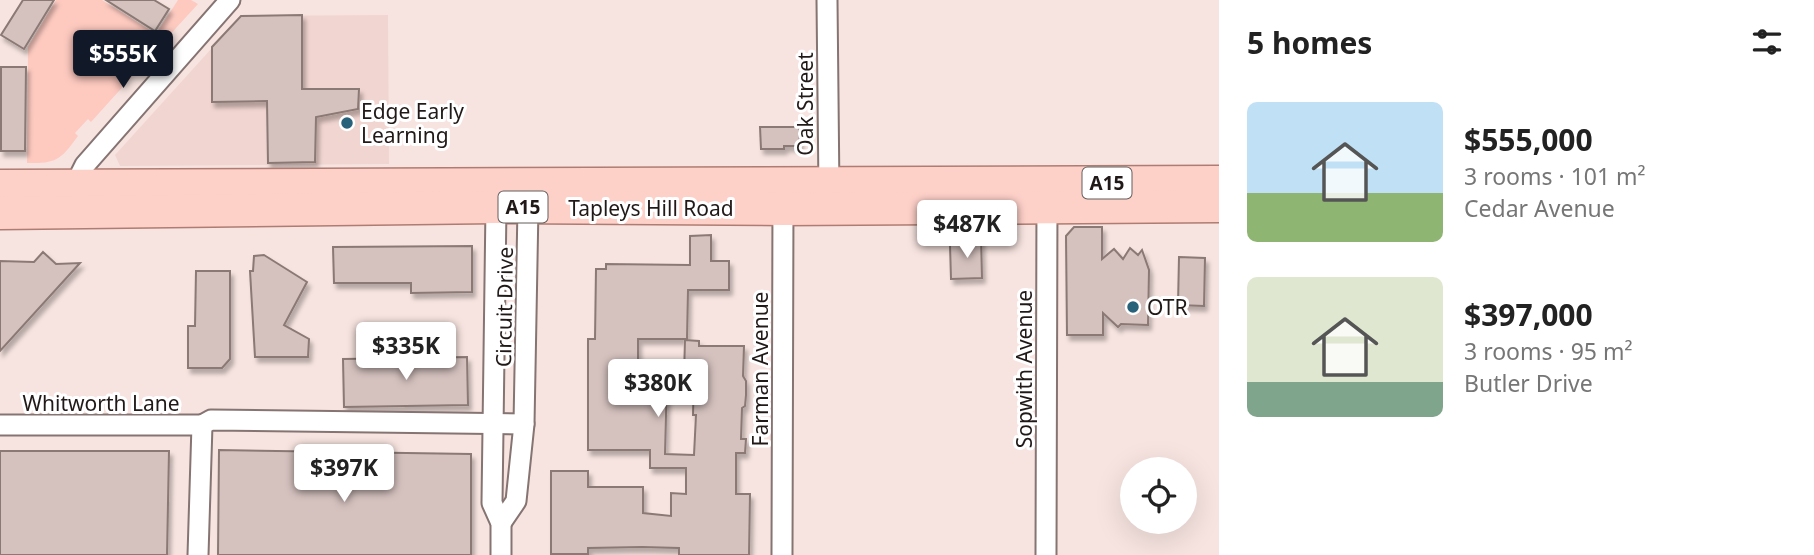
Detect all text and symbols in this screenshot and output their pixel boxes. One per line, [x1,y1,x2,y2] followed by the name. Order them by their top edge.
[1247,22,1372,63] text: 5 homes
[1748,23,1786,61] icon: filters
[74,31,172,90] pin: $555K
[89,37,157,69] text: $555K
[791,52,819,156] street label: Oak Street
[361,97,464,149] place label: Edge Early Learning
[339,115,355,131] marker: Edge Early Learning
[1464,119,1593,160] text: $555,000
[1303,130,1387,214] icon: home
[1464,160,1646,192] text: 3 rooms · 101 m²
[1082,168,1132,198] road number: A15
[498,192,548,223] road number: A15
[1464,192,1615,224] text: Cedar Avenue
[568,194,734,222] street label: Tapleys Hill Road
[918,201,1016,260] pin: $487K
[933,207,1001,239] text: $487K
[489,247,519,367] street label: Circuit Drive
[1010,290,1038,448] street label: Sopwith Avenue
[746,292,774,446] street label: Farman Avenue
[1147,293,1188,321] place label: OTR
[1464,294,1593,335] text: $397,000
[1125,299,1141,315] marker: OTR
[1303,305,1387,389] icon: home
[357,322,455,382] pin: $335K
[372,329,440,361] text: $335K
[1464,335,1633,367] text: 3 rooms · 95 m²
[609,360,707,419] pin: $380K
[624,366,692,398] text: $380K
[1464,367,1593,399] text: Butler Drive
[22,389,180,417] street label: Whitworth Lane
[295,444,393,504] pin: $397K
[310,451,378,483] text: $397K
[1120,457,1197,534] map controls
[1120,457,1197,534] button: locate

